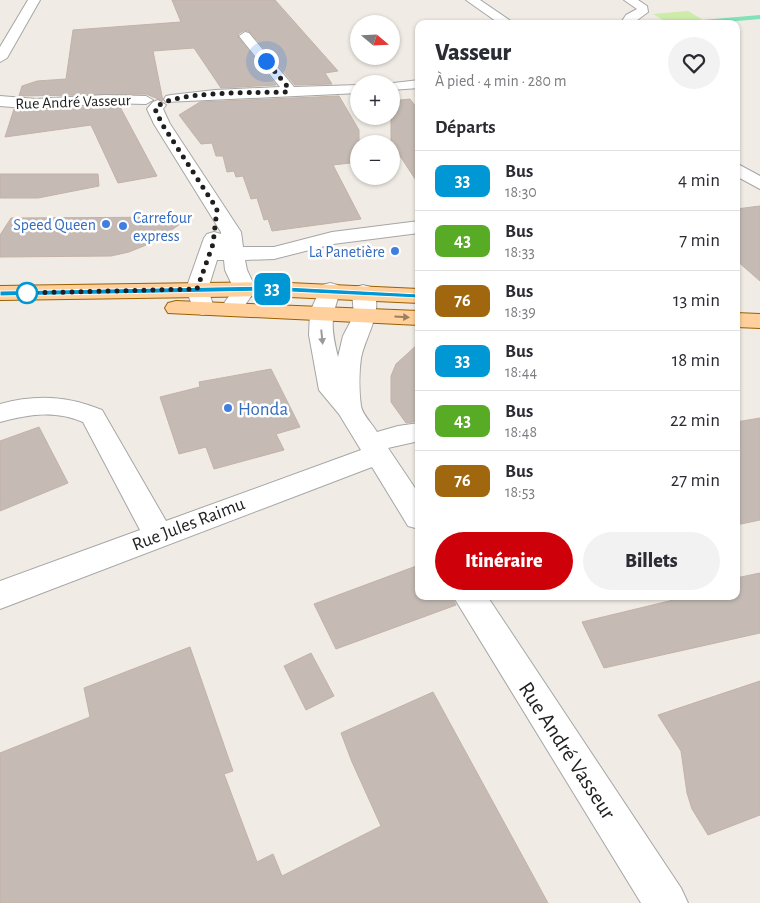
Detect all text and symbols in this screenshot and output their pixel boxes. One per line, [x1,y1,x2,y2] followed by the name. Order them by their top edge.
[350,15,400,65] north arrow
[350,15,400,185] map controls
[668,37,720,89] button: heart
[435,41,511,65] text: Vasseur
[254,49,279,74] your location
[435,73,566,89] text: À pied · 4 min · 280 m
[350,75,400,125] button: +
[15,92,132,112] street label: Rue André Vasseur
[435,118,496,137] text: Départs
[350,135,400,185] button: −
[505,162,533,181] text: Bus
[678,171,720,190] text: 4 min
[455,172,470,190] text: 33
[505,184,537,200] text: 18:30
[133,210,193,244] place label: Carrefour express
[13,217,96,234] place label: Speed Queen
[100,218,112,230] marker: Speed Queen
[117,220,129,232] marker: Carrefour express
[505,222,533,241] text: Bus
[679,231,720,250] text: 7 min
[454,232,471,250] text: 43
[309,244,385,260] place label: La Panetière
[505,244,535,260] text: 18:33
[389,245,401,257] marker: La Panetière
[250,273,294,305] line badge: 33
[264,280,280,298] text: 33
[16,282,38,304] unlabelled marker
[505,282,533,301] text: Bus
[673,291,720,310] text: 13 min
[454,292,471,310] text: 76
[505,304,536,320] text: 18:39
[395,313,411,321] one-way arrow
[318,329,326,345] one-way arrow
[505,342,533,361] text: Bus
[672,351,720,370] text: 18 min
[455,352,470,370] text: 33
[505,364,537,380] text: 18:44
[238,400,288,419] place label: Honda
[222,402,234,414] marker: Honda
[505,402,533,421] text: Bus
[670,411,720,430] text: 22 min
[454,412,471,430] text: 43
[505,424,537,440] text: 18:48
[505,462,533,481] text: Bus
[671,471,720,490] text: 27 min
[454,472,471,490] text: 76
[505,484,535,500] text: 18:53
[130,494,248,555] street label: Rue Jules Raimu
[435,532,573,590] button: Itinéraire
[583,532,720,590] button: Billets
[515,678,620,823] street label: Rue André Vasseur

